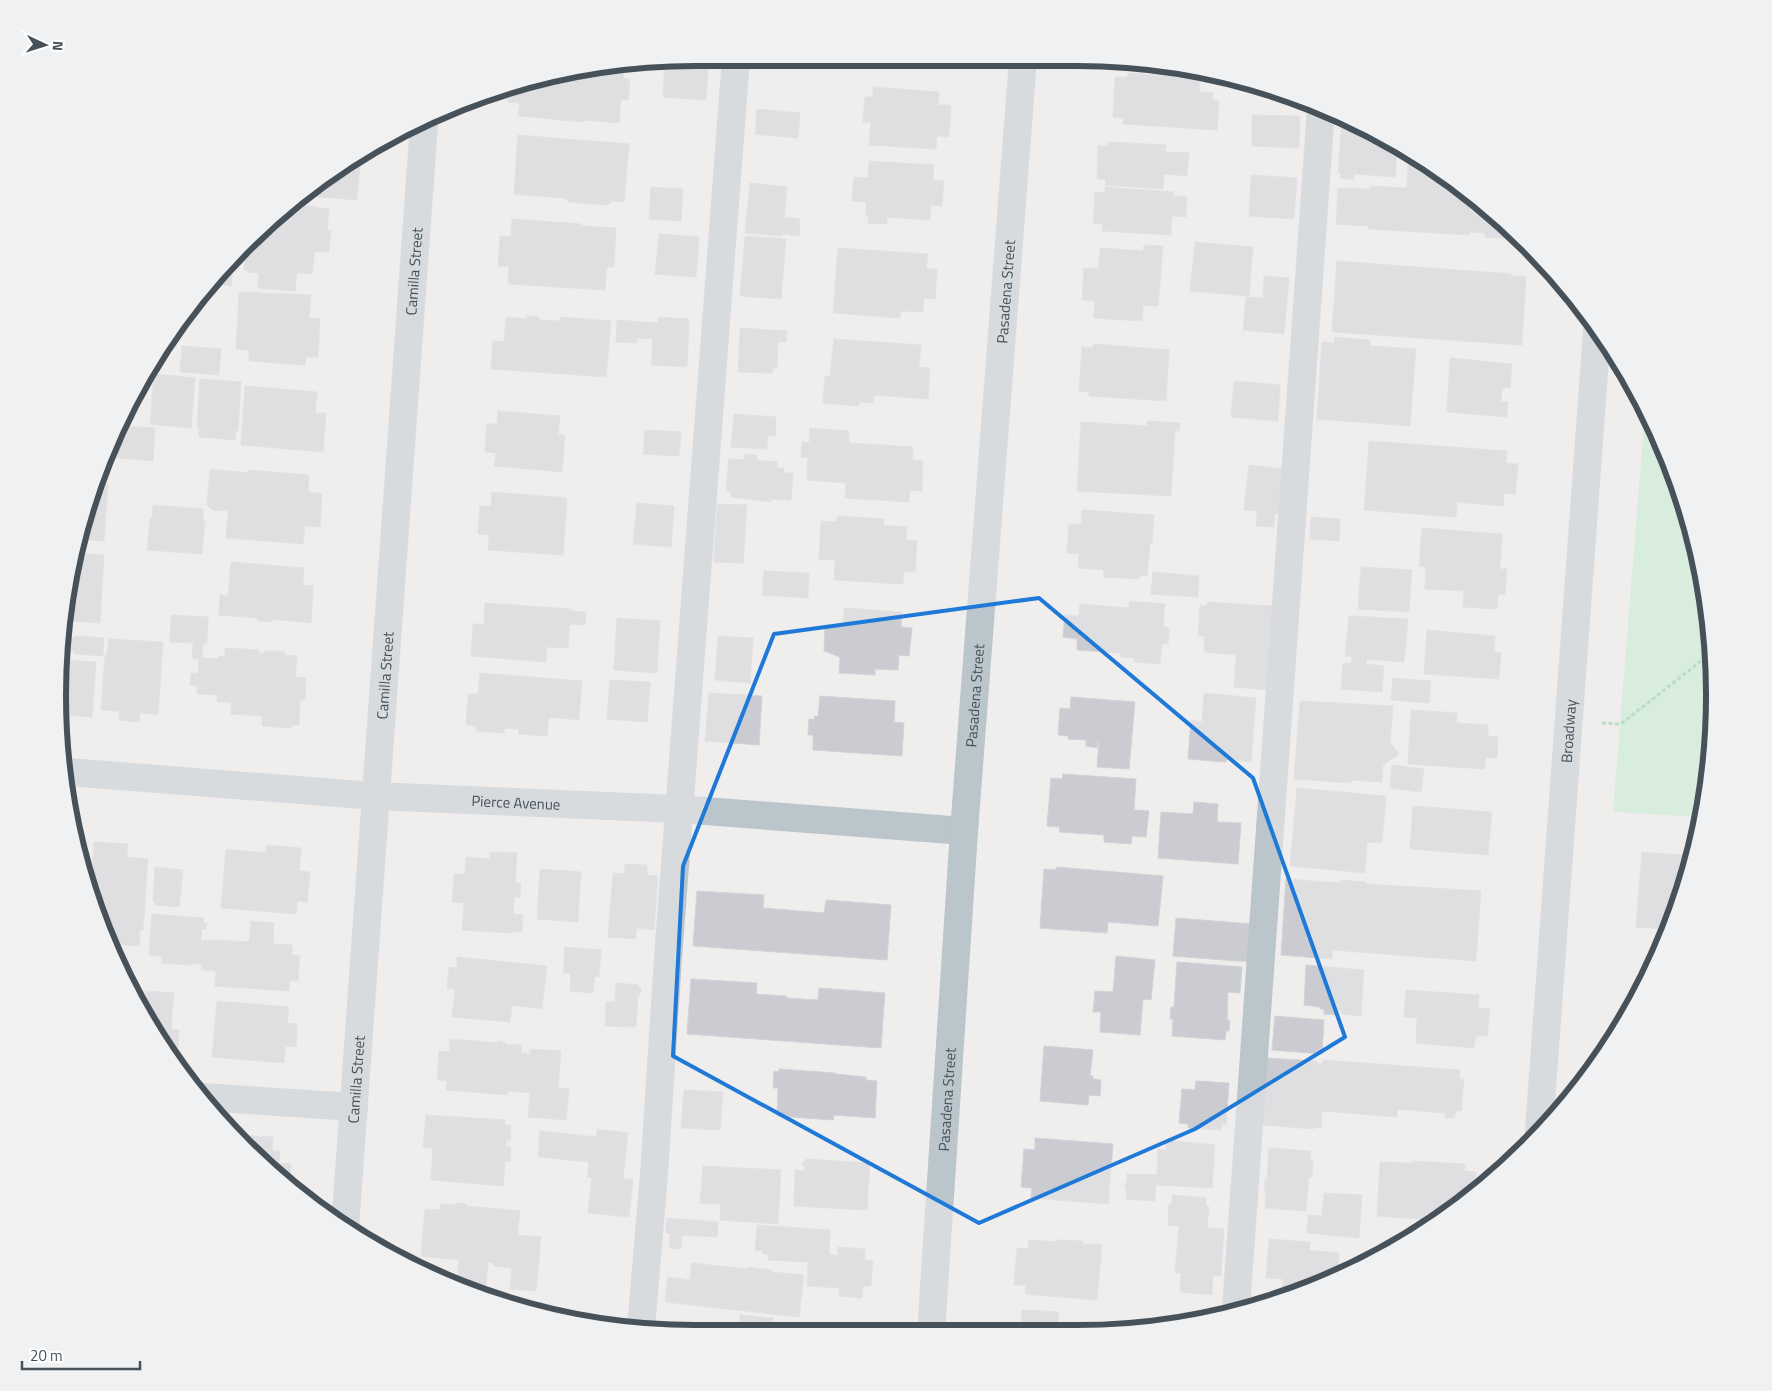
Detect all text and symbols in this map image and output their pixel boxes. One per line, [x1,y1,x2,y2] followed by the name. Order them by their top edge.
[20,20,70,70] north arrow
[48,40,69,52] text: N
[399,226,428,316] street label: Camilla Street
[990,238,1021,344] street label: Pasadena Street
[370,630,399,720] street label: Camilla Street
[959,642,990,748] street label: Pasadena Street
[1554,698,1582,764] street label: Broadway
[471,789,561,815] street label: Pierce Avenue
[341,1034,370,1124] street label: Camilla Street
[931,1046,961,1152] street label: Pasadena Street
[22,1338,140,1370] scale bar
[30,1344,63,1367] text: 20 m

